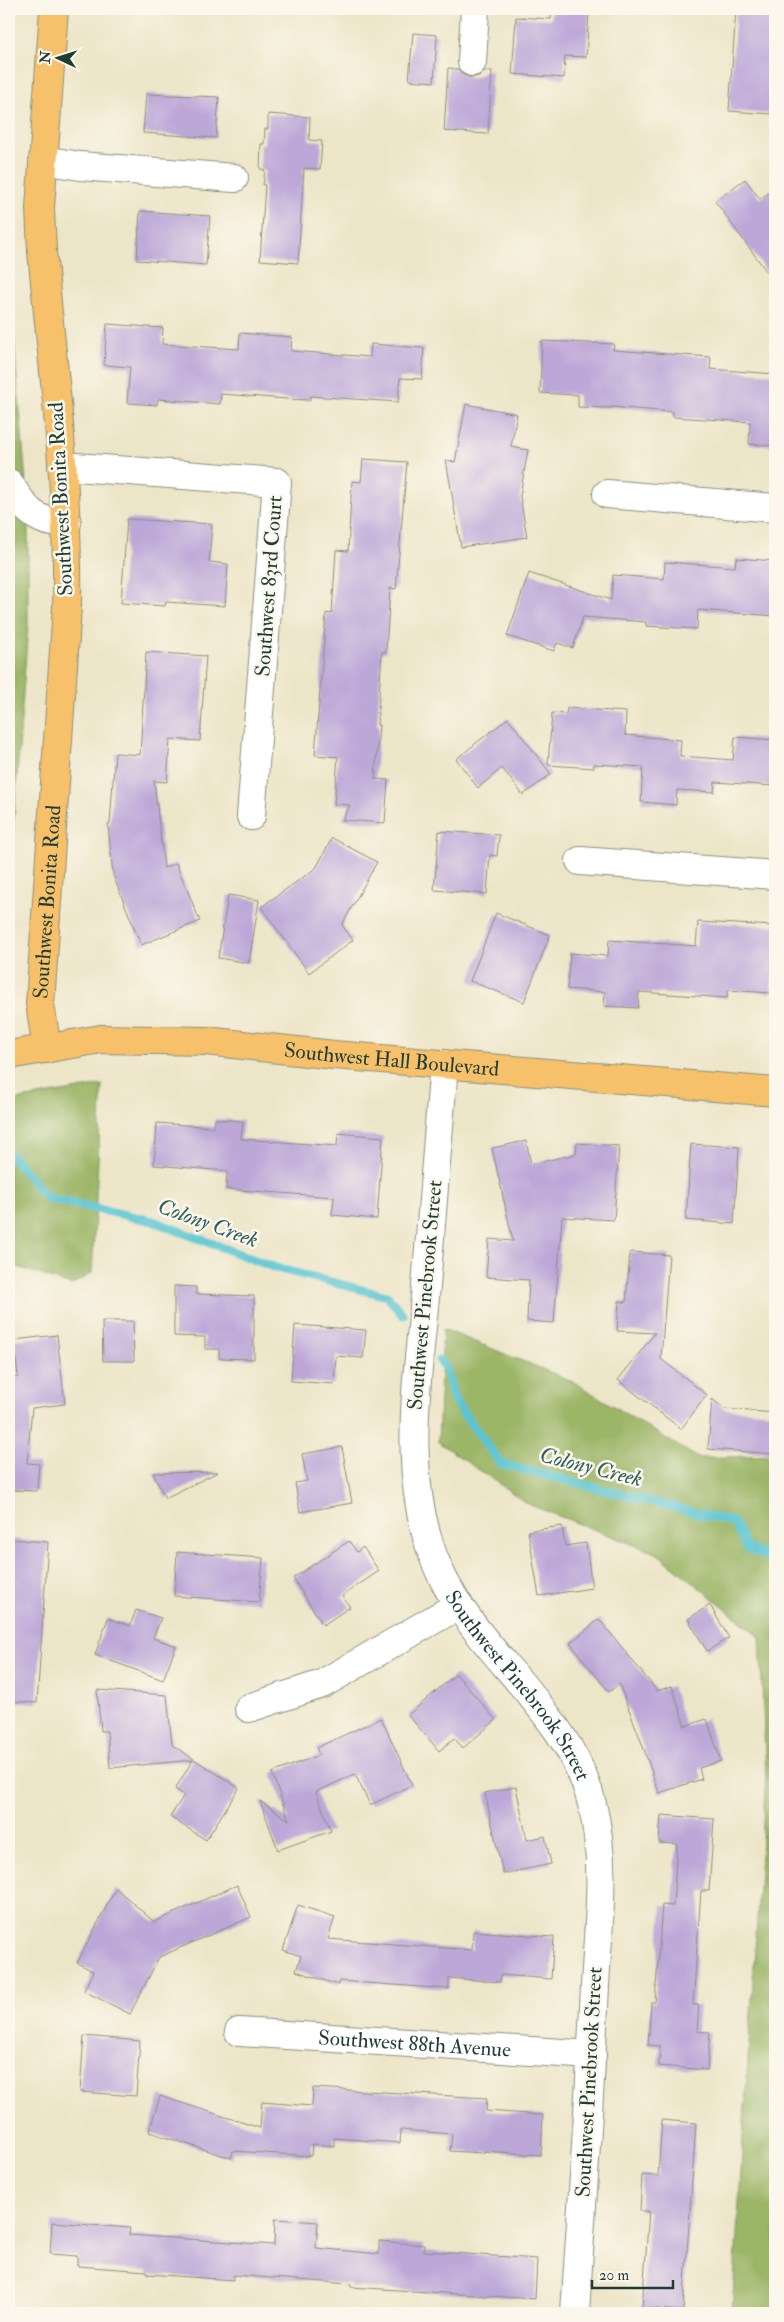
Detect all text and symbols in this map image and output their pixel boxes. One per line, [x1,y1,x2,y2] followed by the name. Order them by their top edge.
[32,32,82,82] north arrow
[37,50,54,65] text: N
[42,401,80,597] street label: Southwest Bonita Road
[249,494,289,677] street label: Southwest 83rd Court
[27,803,67,1000] street label: Southwest Bonita Road
[283,1036,501,1082] street label: Southwest Hall Boulevard
[401,1179,449,1411] street label: Southwest Pinebrook Street
[154,1192,262,1254] water label: Colony Creek
[537,1441,645,1493] water label: Colony Creek
[439,1585,597,1785] street label: Southwest Pinebrook Street
[569,1966,609,2198] street label: Southwest Pinebrook Street
[317,2024,512,2063] street label: Southwest 88th Avenue
[592,2257,673,2289] scale bar
[599,2266,629,2285] text: 20 m

